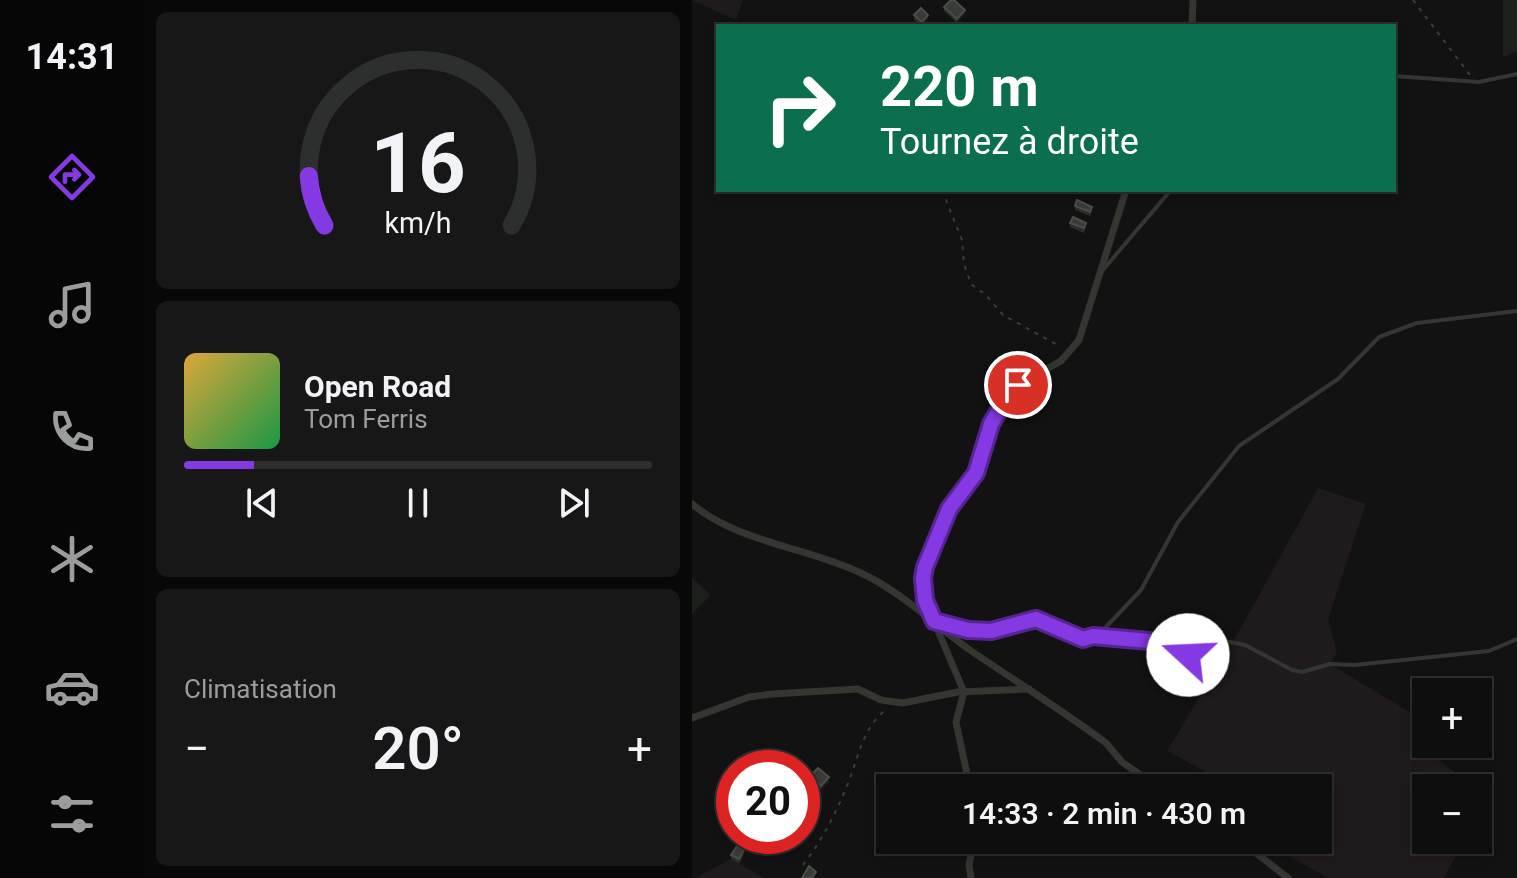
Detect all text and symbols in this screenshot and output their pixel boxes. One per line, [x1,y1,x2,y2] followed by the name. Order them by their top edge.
[26,36,118,78] text: 14:31
[880,54,1039,120] text: 220 m
[748,56,852,160] icon: right
[370,115,466,212] text: 16
[880,121,1139,163] text: Tournez à droite
[44,149,100,205] icon: directions
[384,207,452,241] text: km/h
[44,277,100,333] icon: music
[984,351,1052,419] pin
[996,363,1040,407] icon: arrive
[304,369,451,404] text: Open Road
[44,404,100,460] icon: phone
[304,404,428,434] text: Tom Ferris
[240,481,284,525] icon: previous
[396,481,440,525] icon: pause
[552,481,596,525] icon: next
[44,531,100,587] icon: climate
[1146,613,1230,697] position arrow
[44,659,100,715] icon: car
[184,674,337,704] text: Climatisation
[1412,678,1492,854] map controls
[1412,678,1492,758] button: +
[372,713,464,784] text: 20°
[184,723,209,775] text: −
[627,723,652,775] text: +
[716,750,820,854] speed limit sign: 20
[1412,774,1492,854] button: −
[44,786,100,842] icon: filters
[962,796,1246,831] text: 14:33 · 2 min · 430 m

